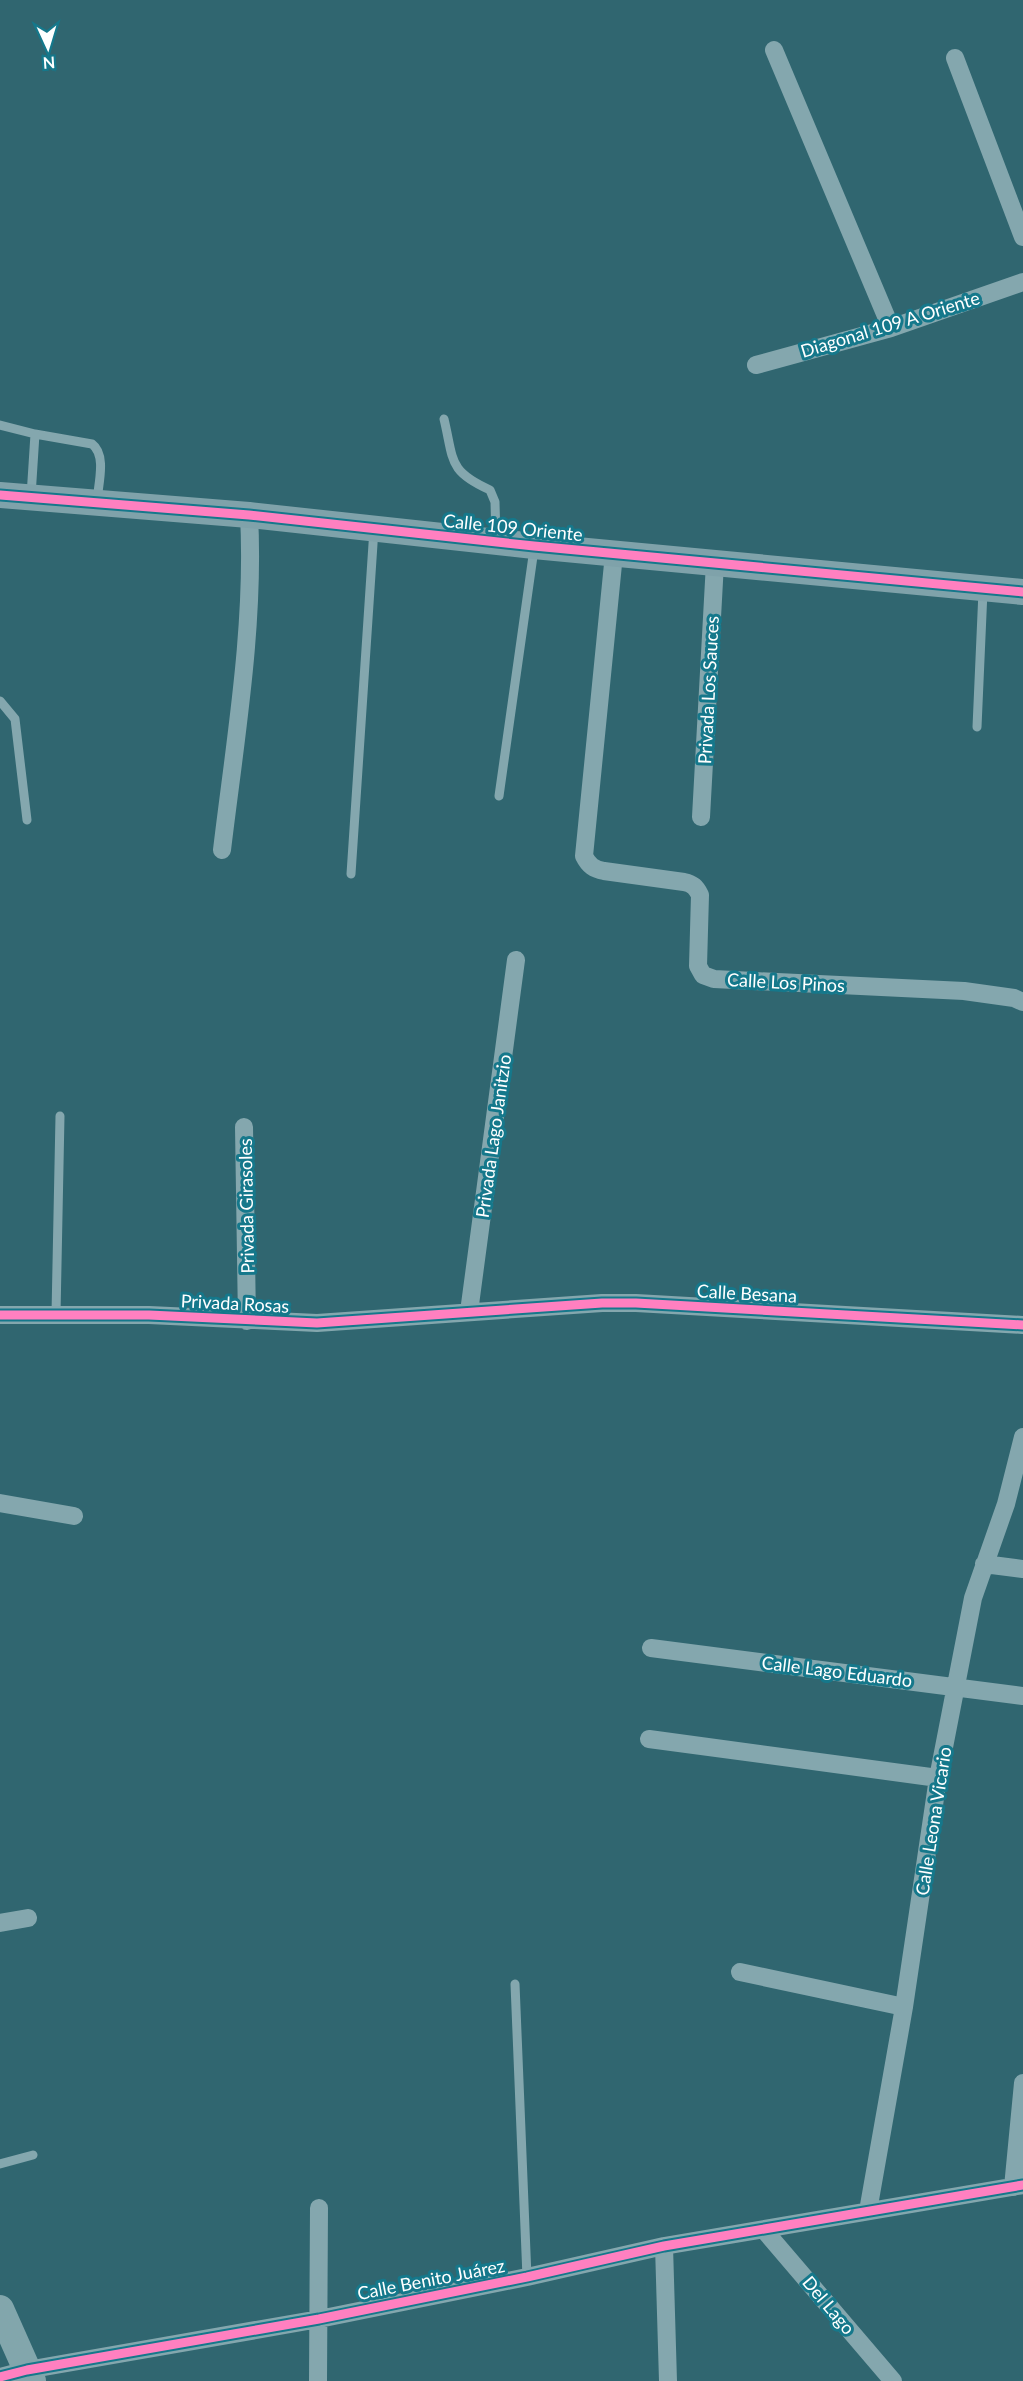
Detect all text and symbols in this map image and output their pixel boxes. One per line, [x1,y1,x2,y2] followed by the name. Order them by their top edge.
[18,18,78,78] north arrow
[42,54,56,73] text: N
[798,286,982,362] street label: Diagonal 109 A Oriente
[442,509,584,545] street label: Calle 109 Oriente
[693,615,723,765] street label: Privada Los Sauces
[727,968,846,996] street label: Calle Los Pinos
[471,1053,515,1219] street label: Privada Lago Janitzio
[234,1138,258,1274] street label: Privada Girasoles
[696,1279,798,1307] street label: Calle Besana
[180,1289,290,1317] street label: Privada Rosas
[761,1651,913,1691] street label: Calle Lago Eduardo
[910,1745,956,1897] street label: Calle Leona Vicario
[355,2254,507,2304] street label: Calle Benito Juárez
[798,2271,860,2339] street label: Del Lago

